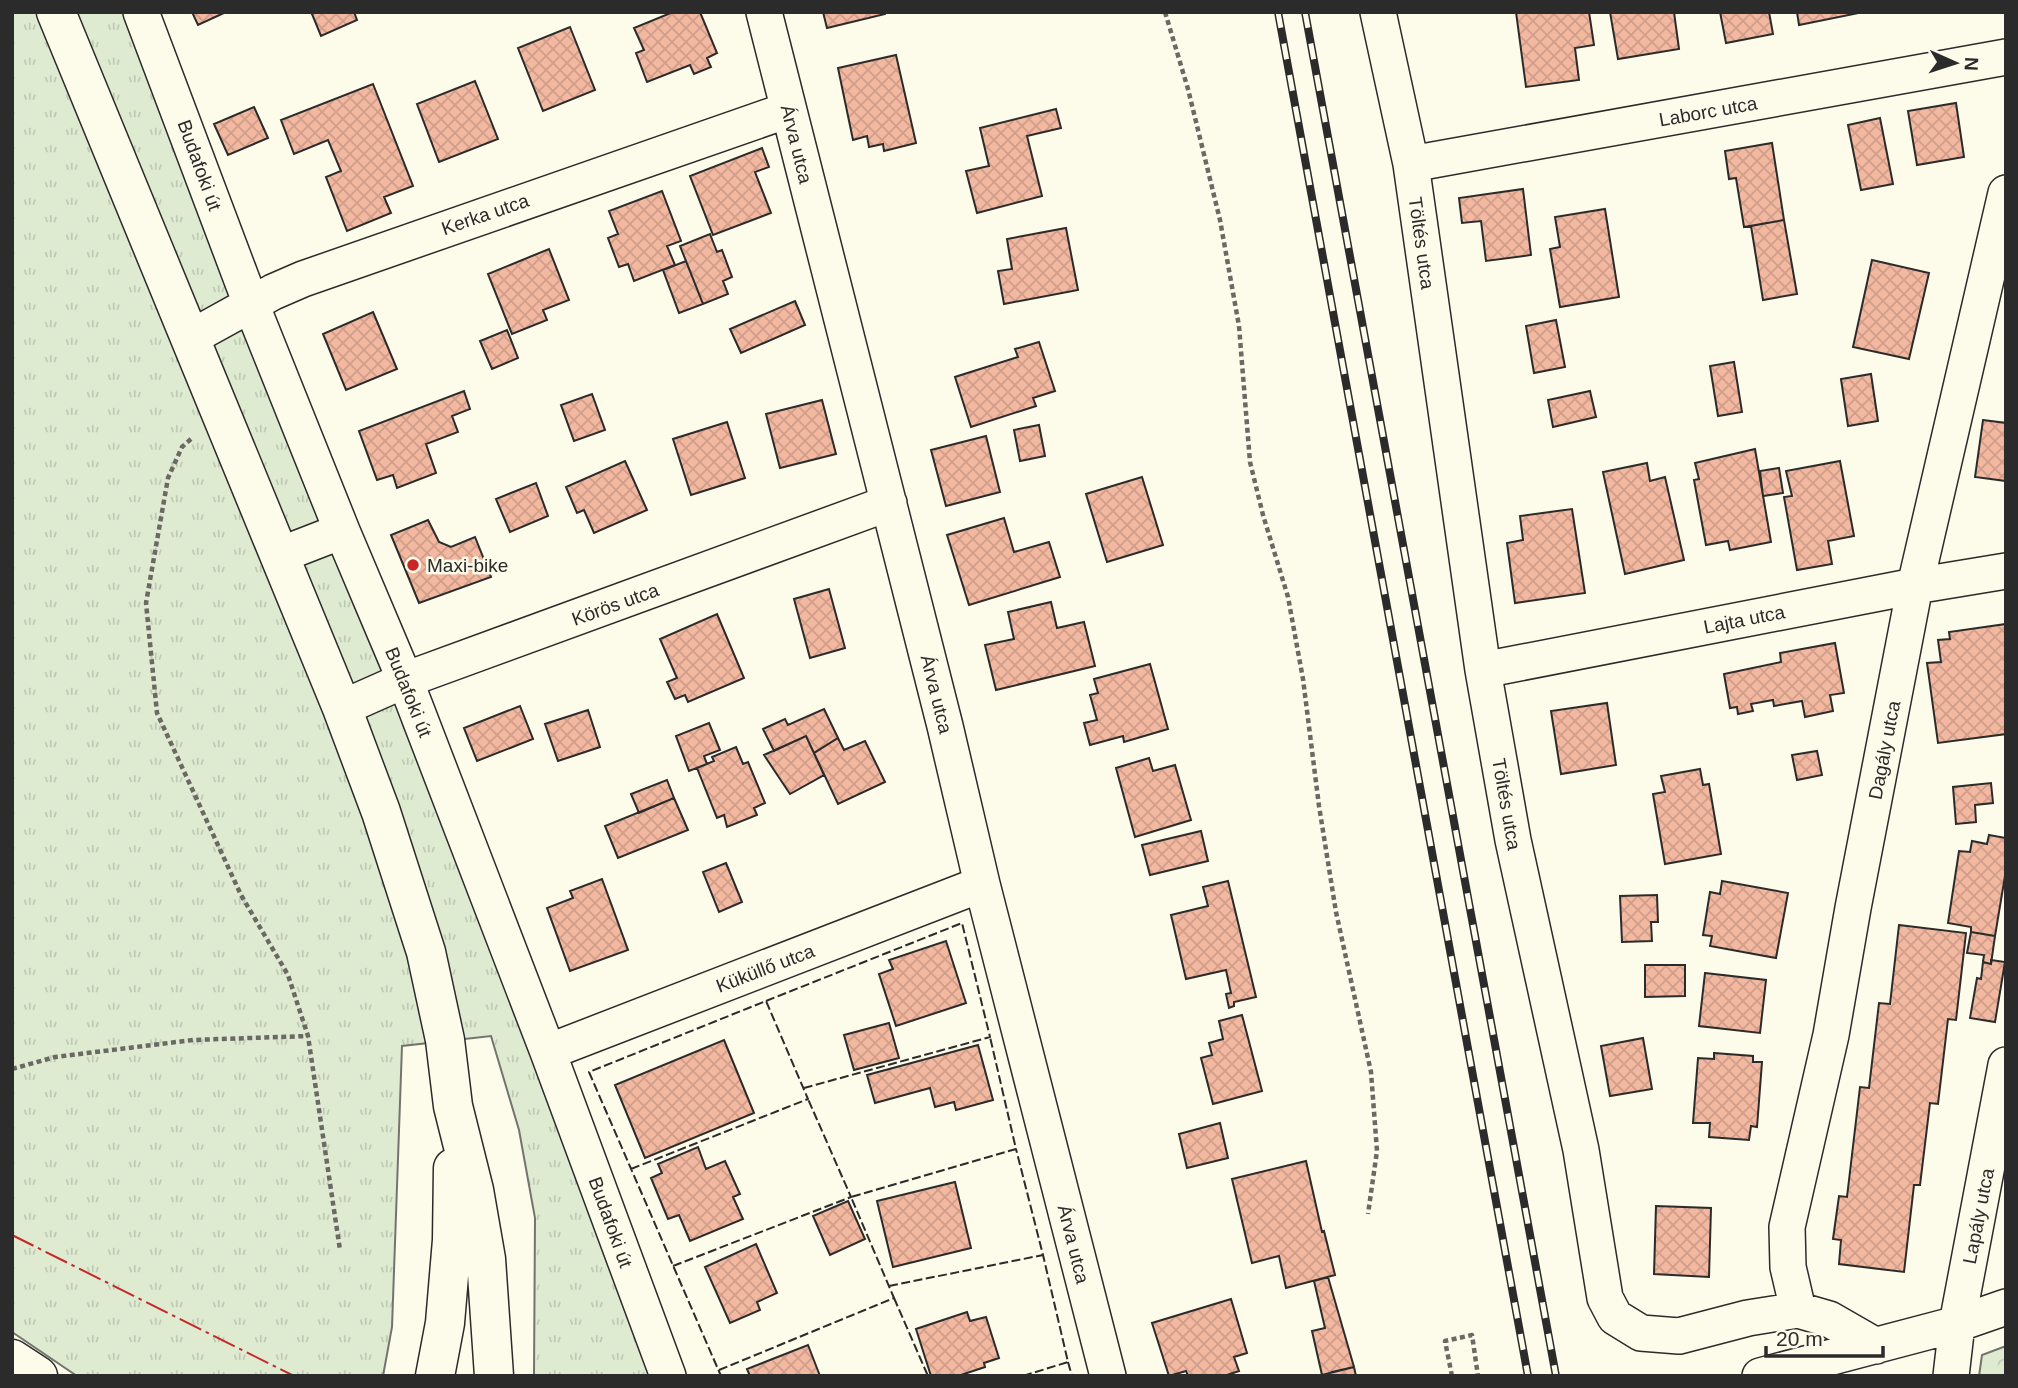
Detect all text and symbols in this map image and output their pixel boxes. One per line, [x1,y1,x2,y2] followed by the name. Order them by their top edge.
[1920,28,1990,98] north arrow
[1961,56,1982,71] text: N
[1657,92,1759,130] street label: Laborc utca
[777,103,817,186] street label: Árva utca
[173,117,226,214] street label: Budafoki út
[439,190,532,239] street label: Kerka utca
[1405,196,1438,291] street label: Töltés utca
[427,555,508,576] place label: Maxi-bike
[405,557,421,573] marker: Maxi-bike
[569,579,662,630] street label: Körös utca
[1702,601,1787,638] street label: Lajta utca
[381,644,436,741] street label: Budafoki út
[917,653,957,736] street label: Árva utca
[1865,698,1904,801] street label: Dagály utca
[1488,757,1525,852] street label: Töltés utca
[713,940,818,997] street label: Küküllő utca
[1959,1166,1998,1266] street label: Lapály utca
[584,1174,637,1271] street label: Budafoki út
[1054,1203,1094,1286] street label: Árva utca
[1766,1314,1883,1358] scale bar
[1776,1327,1823,1350] text: 20 m

